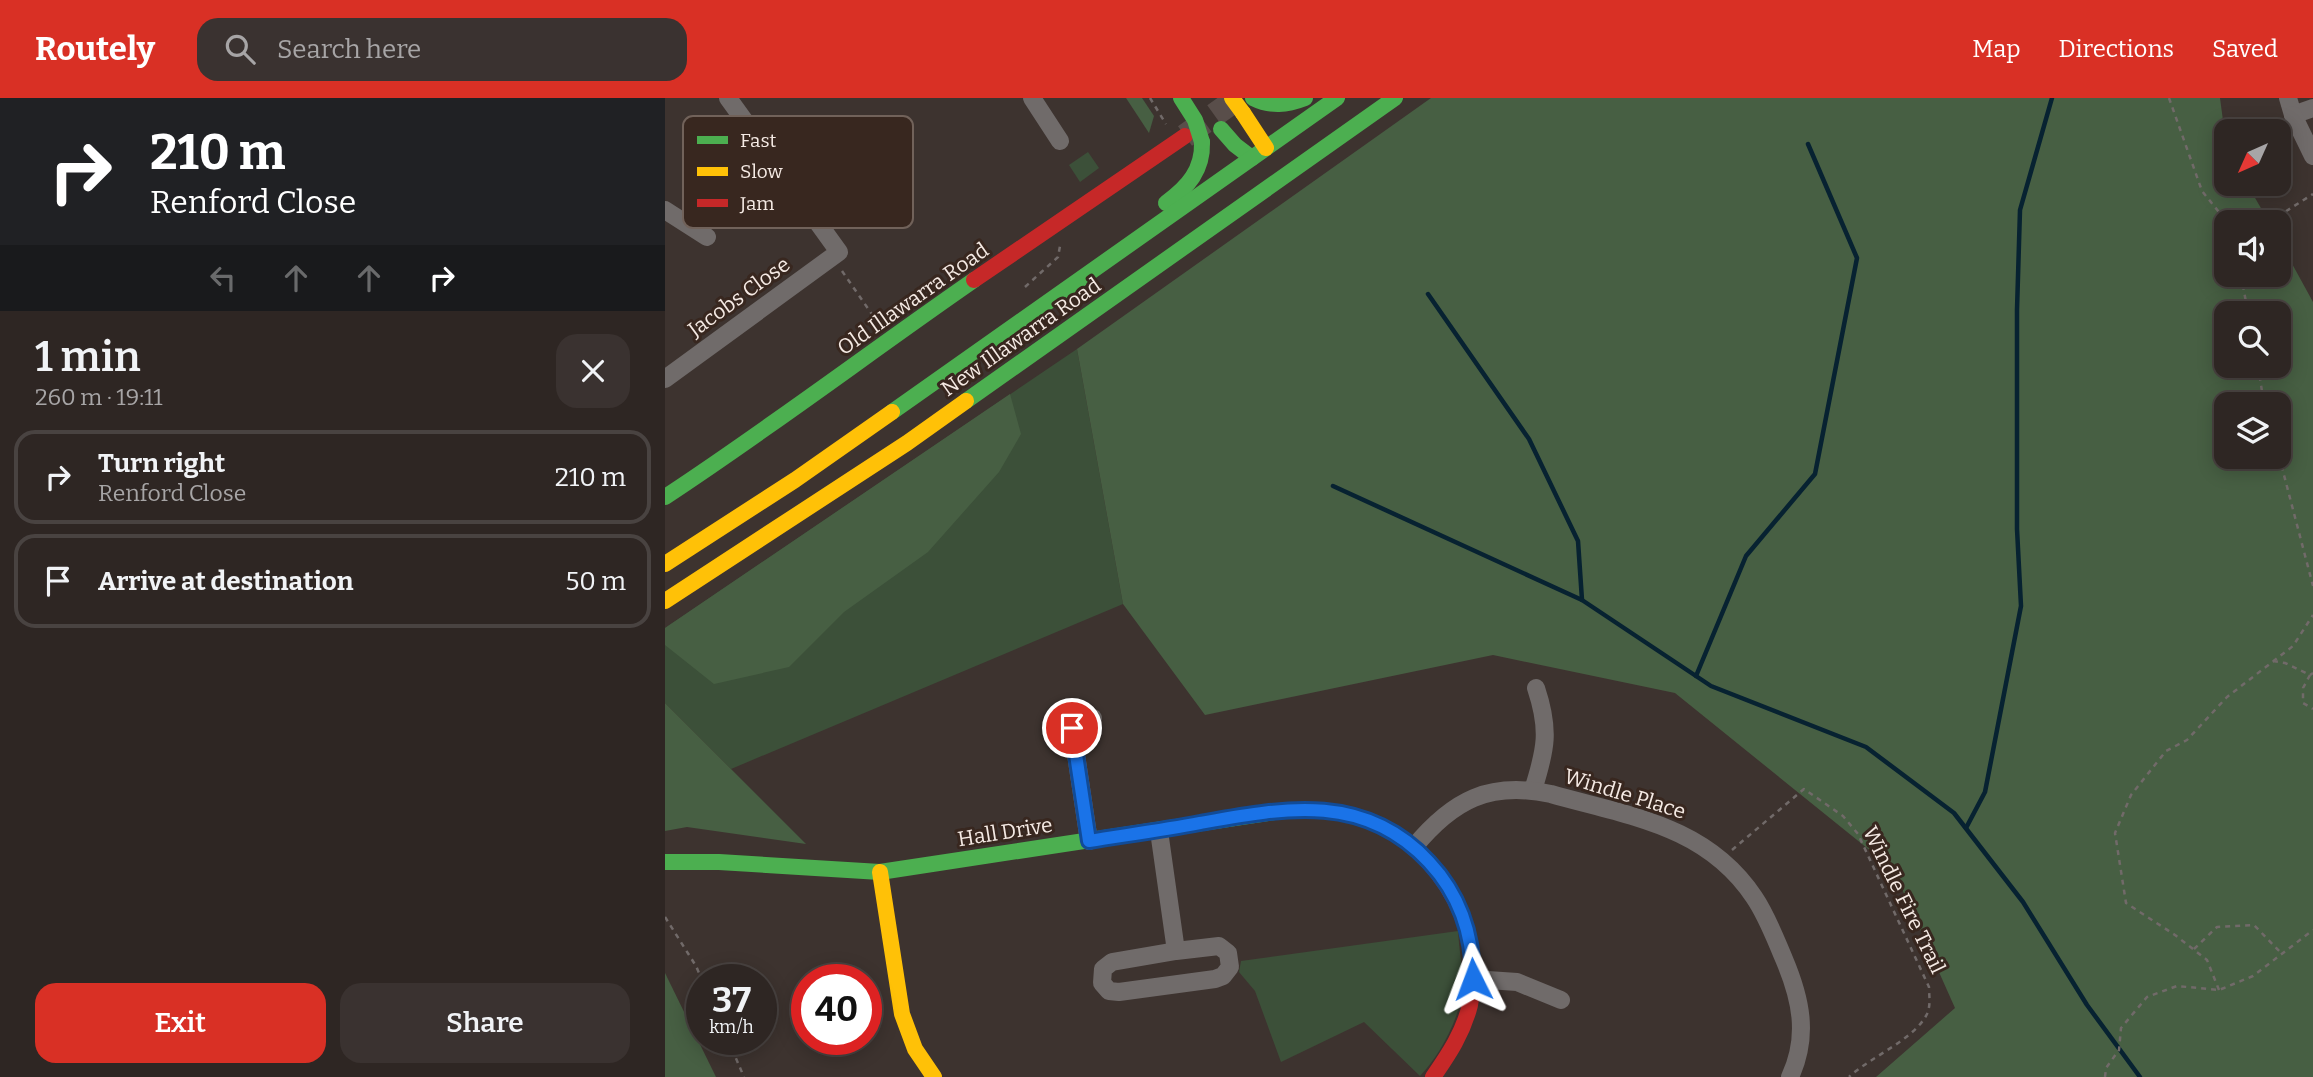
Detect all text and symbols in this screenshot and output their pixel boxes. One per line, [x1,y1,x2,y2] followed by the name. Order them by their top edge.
[197,18,687,81] search box
[35,29,155,69] text: Routely
[221,30,259,68] icon: search
[277,34,421,65] text: Search here
[1972,35,2021,63] text: Map
[2059,35,2174,63] text: Directions
[2212,35,2278,63] text: Saved
[683,116,913,228] legend
[2214,119,2291,196] north arrow
[2214,119,2291,469] map controls
[150,123,285,182] text: 210 m
[35,126,126,217] icon: right
[740,129,777,152] text: Fast
[740,160,783,183] text: Slow
[150,183,356,221] text: Renford Close
[739,192,774,215] text: Jam
[2214,210,2291,287] button: sound
[832,237,994,361] street label: Old Illawarra Road
[682,251,795,343] street label: Jacobs Close
[204,259,242,297] icon: left
[277,259,315,297] icon: ahead
[350,259,388,297] icon: ahead
[423,259,461,297] icon: right
[936,272,1106,402] street label: New Illawarra Road
[2214,301,2291,378] button: search
[35,332,141,382] text: 1 min
[556,334,630,408] button: close
[35,383,163,411] text: 260 m · 19:11
[2214,392,2291,469] button: layers
[98,448,225,479] text: Turn right
[39,458,77,496] icon: right
[555,462,626,493] text: 210 m
[98,479,246,507] text: Renford Close
[39,562,77,600] icon: arrive
[98,566,353,597] text: Arrive at destination
[565,566,626,597] text: 50 m
[1042,698,1102,758] pin
[1053,709,1091,747] icon: arrive
[1561,763,1689,825] street label: Windle Place
[956,812,1054,852] street label: Hall Drive
[1857,822,1951,978] street label: Windle Fire Trail
[1436,942,1510,1016] position arrow
[791,964,882,1055] speed limit sign: 40
[712,979,751,1021] text: 37
[35,983,326,1063] button: Exit
[340,983,630,1063] button: Share
[709,1016,754,1038] text: km/h

